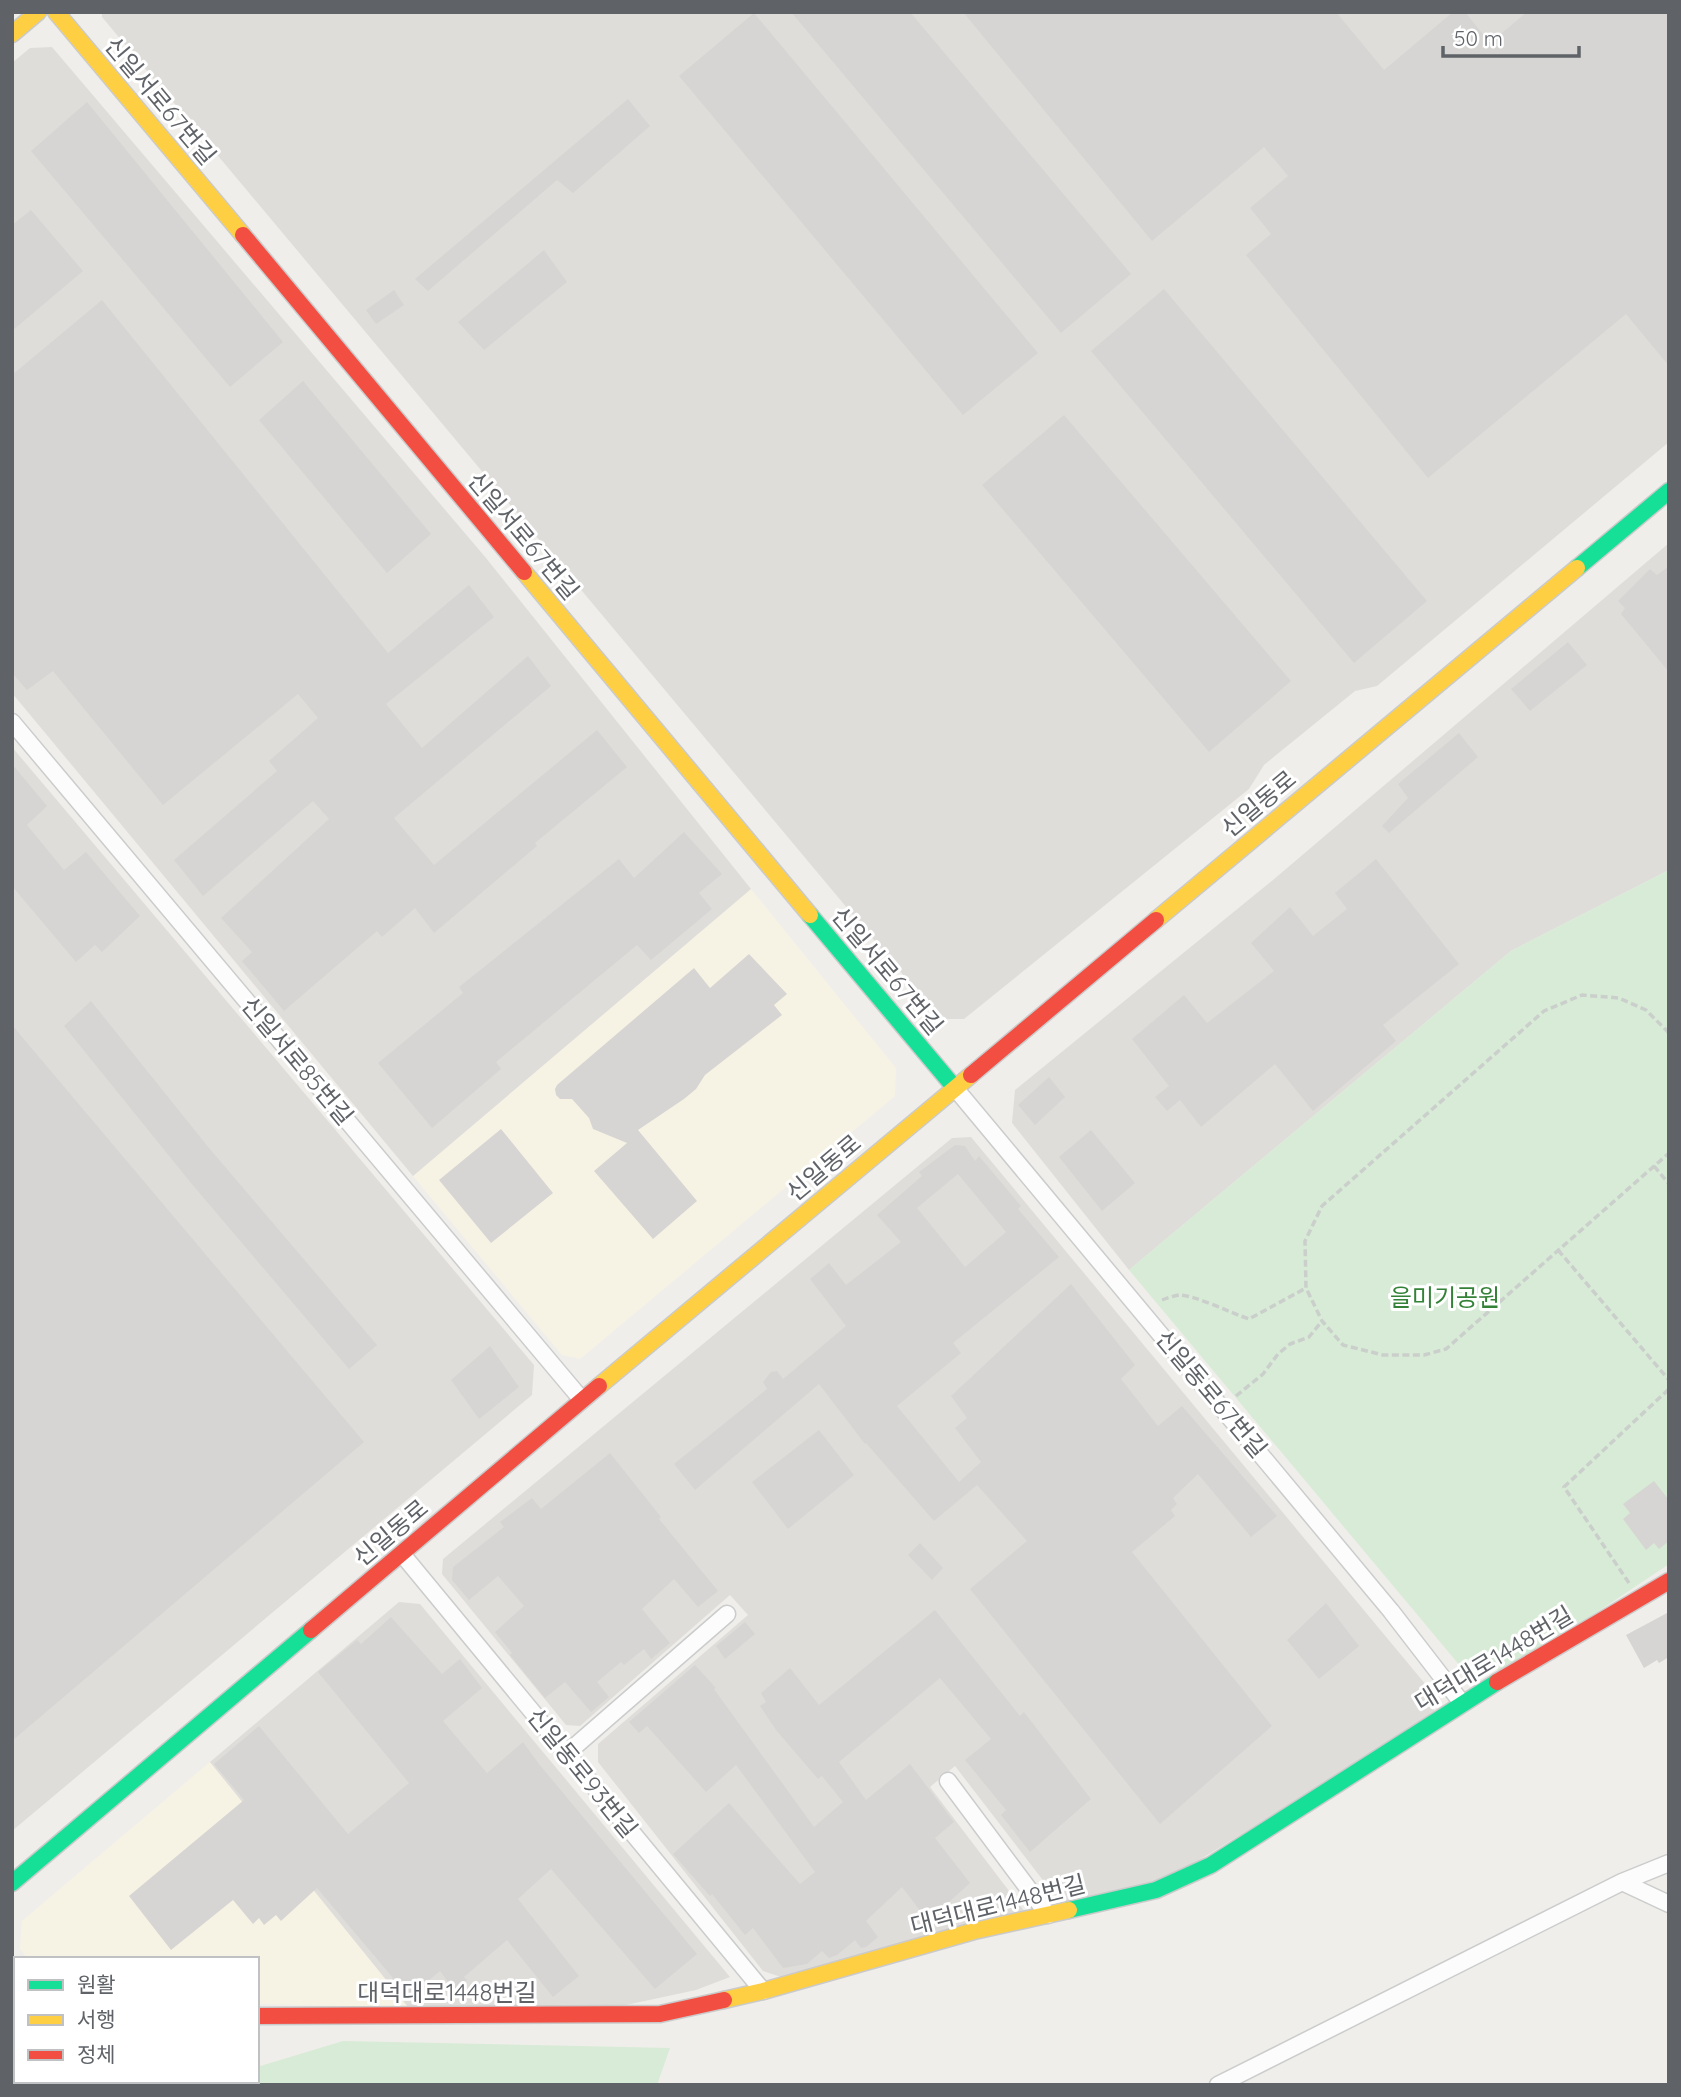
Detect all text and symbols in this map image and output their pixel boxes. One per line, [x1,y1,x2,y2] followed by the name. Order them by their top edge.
[1443,14,1580,58] scale bar
[1454,25,1503,51] text: 50 m
[99,30,223,170] street label: 신일서로67번길
[462,465,586,605] street label: 신일서로67번길
[1215,763,1302,843] street label: 신일동로
[826,900,950,1040] street label: 신일서로67번길
[235,990,360,1131] street label: 신일서로85번길
[780,1127,867,1207] street label: 신일동로
[1390,1282,1500,1312] park label: 을미기공원
[1150,1323,1274,1463] street label: 신일동로67번길
[347,1492,434,1572] street label: 신일동로
[1409,1599,1578,1717] street label: 대덕대로1448번길
[521,1701,644,1843] street label: 신일동로93번길
[907,1868,1088,1940] street label: 대덕대로1448번길
[14,1957,259,2083] legend
[77,1971,116,1997] text: 원활
[357,1977,537,2007] street label: 대덕대로1448번길
[77,2006,116,2032] text: 서행
[77,2041,116,2067] text: 정체

